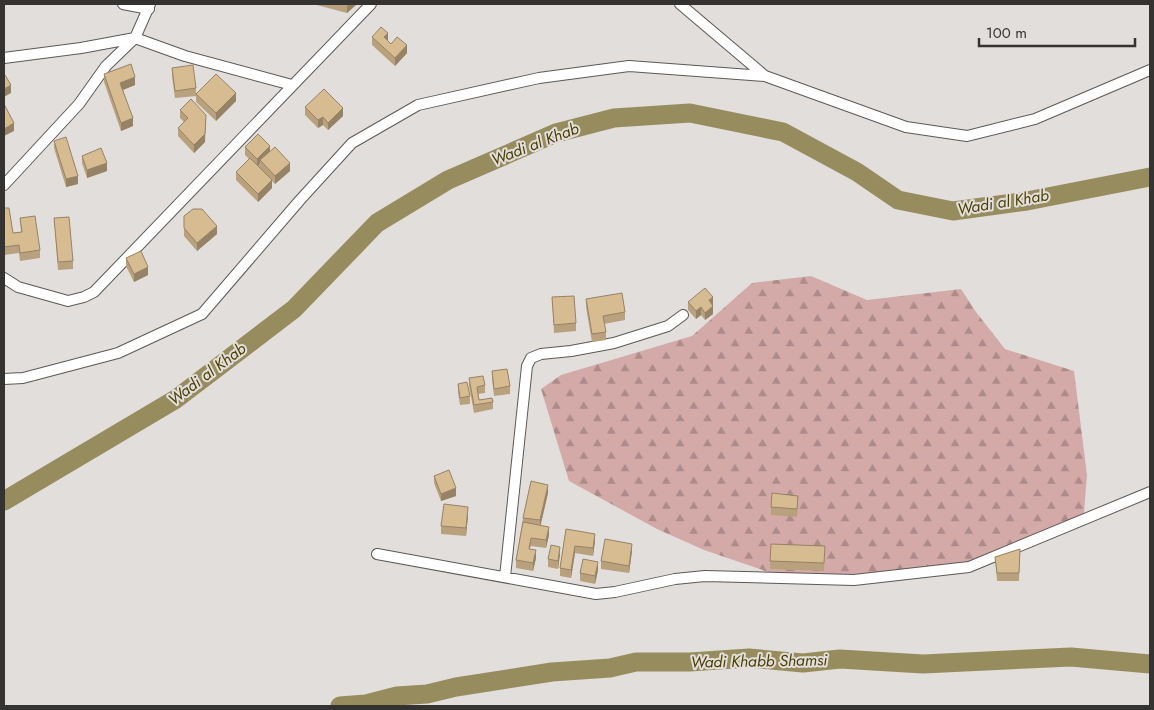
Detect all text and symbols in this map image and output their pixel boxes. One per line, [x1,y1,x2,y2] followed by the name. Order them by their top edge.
[979,15,1135,47] scale bar
[986,22,1027,44] text: 100 m
[488,117,582,171] water label: Wadi al Khab
[956,183,1050,221] water label: Wadi al Khab
[163,337,251,411] water label: Wadi al Khab
[691,648,828,674] water label: Wadi Khabb Shamsi

